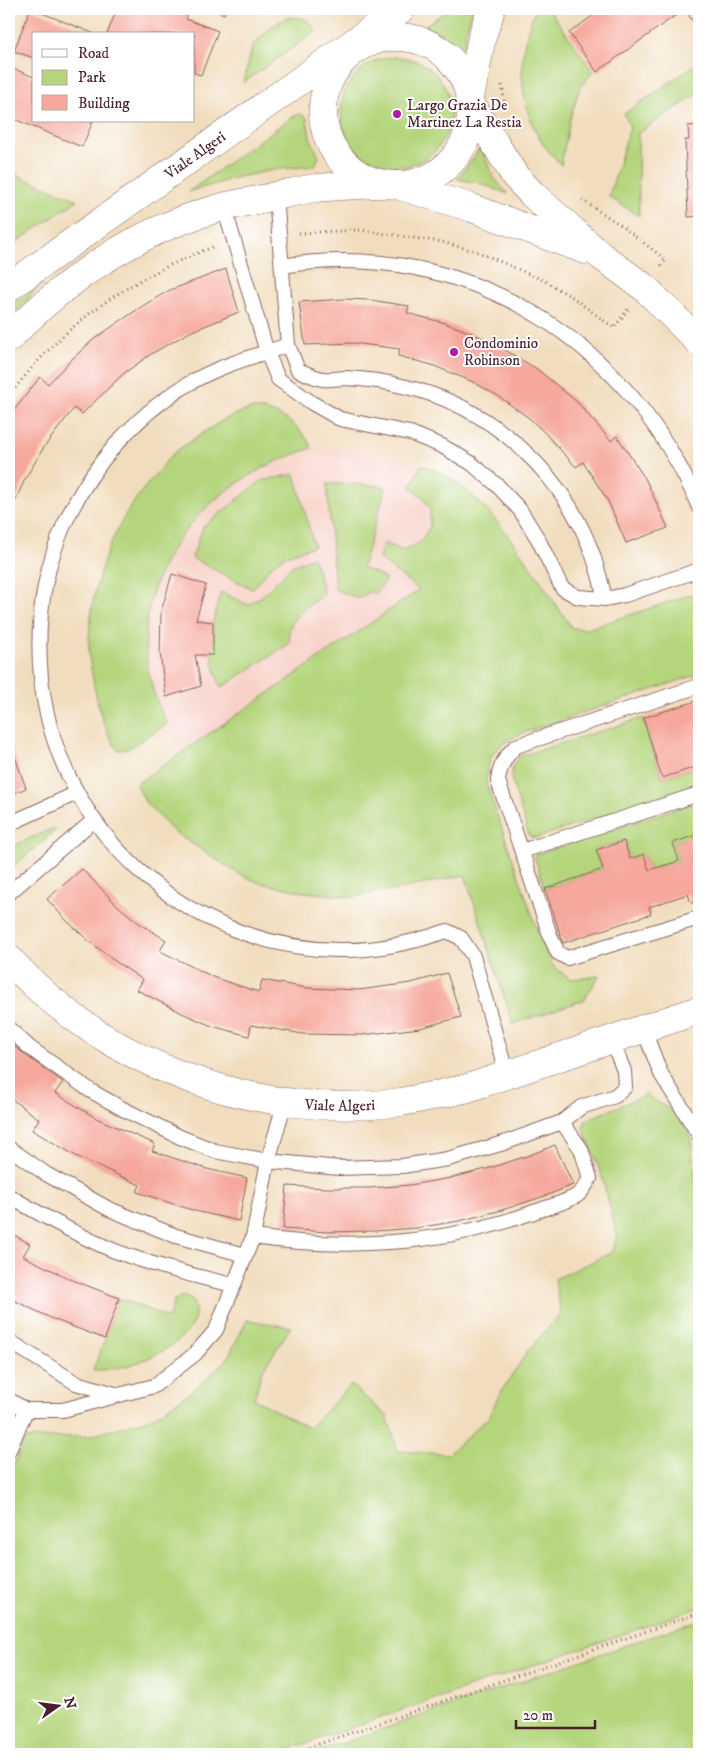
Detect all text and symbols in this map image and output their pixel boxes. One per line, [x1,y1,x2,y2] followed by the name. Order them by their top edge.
[32,32,195,122] legend
[78,44,110,63] text: Road
[78,68,107,87] text: Park
[78,94,130,113] text: Building
[407,96,522,132] place label: Largo Grazia De Martinez La Restia
[391,108,403,120] marker: Largo Grazia De Martinez La Restia
[160,127,229,184] street label: Viale Algeri
[464,334,538,370] place label: Condominio Robinson
[448,346,460,358] marker: Condominio Robinson
[303,1094,376,1115] street label: Viale Algeri
[32,1680,82,1730] north arrow
[60,1695,80,1711] text: N
[516,1698,594,1730] scale bar
[523,1706,553,1725] text: 20 m

